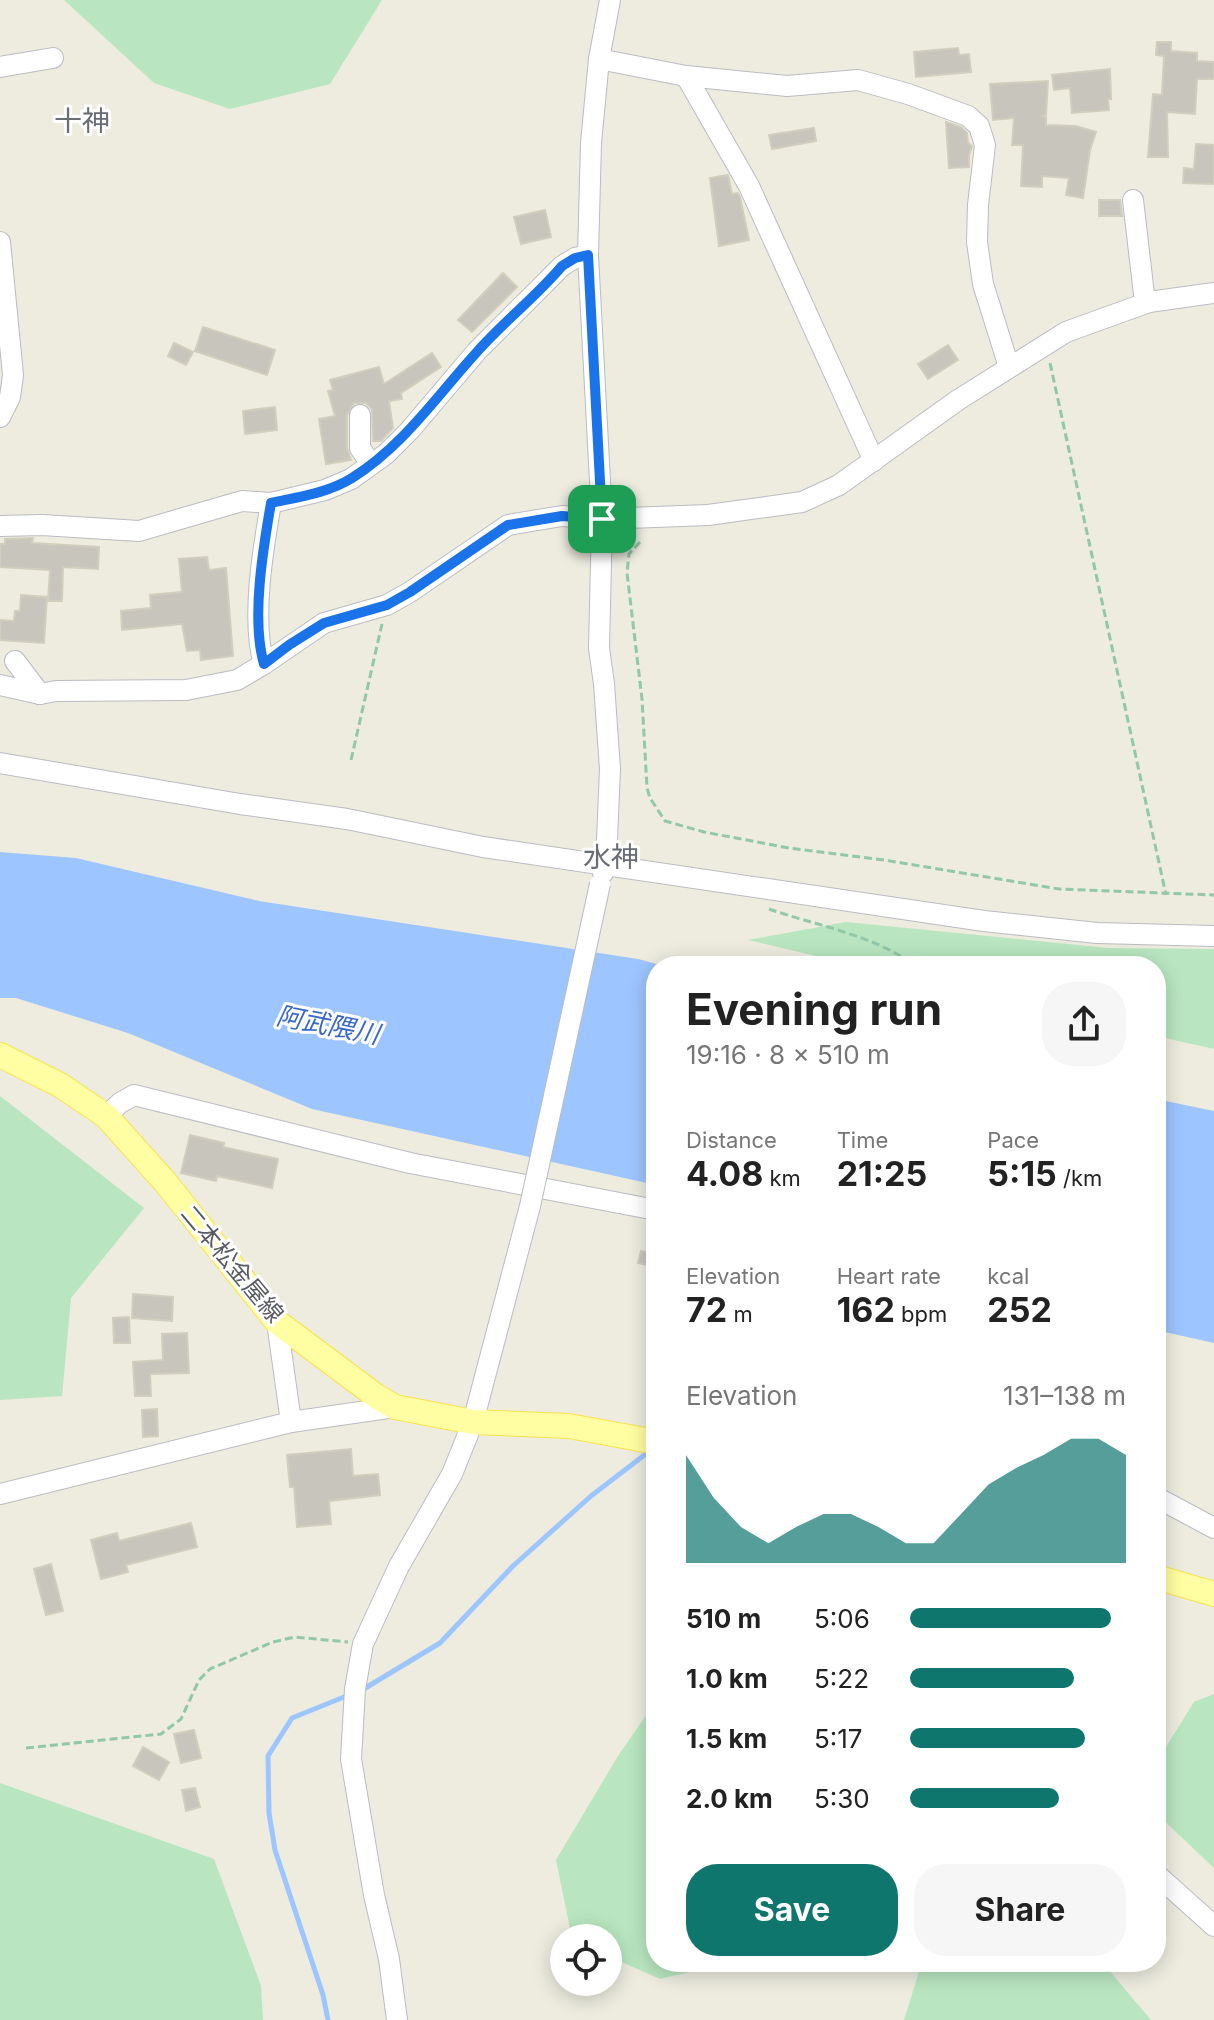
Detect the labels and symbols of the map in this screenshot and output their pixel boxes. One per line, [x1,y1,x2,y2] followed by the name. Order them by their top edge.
[54,104,110,138] district label: 十神
[568,485,636,553] pin
[583,840,639,874] district label: 水神
[274,999,385,1050] water label: 阿武隈川
[175,1199,290,1328] street label: 二本松金屋線

